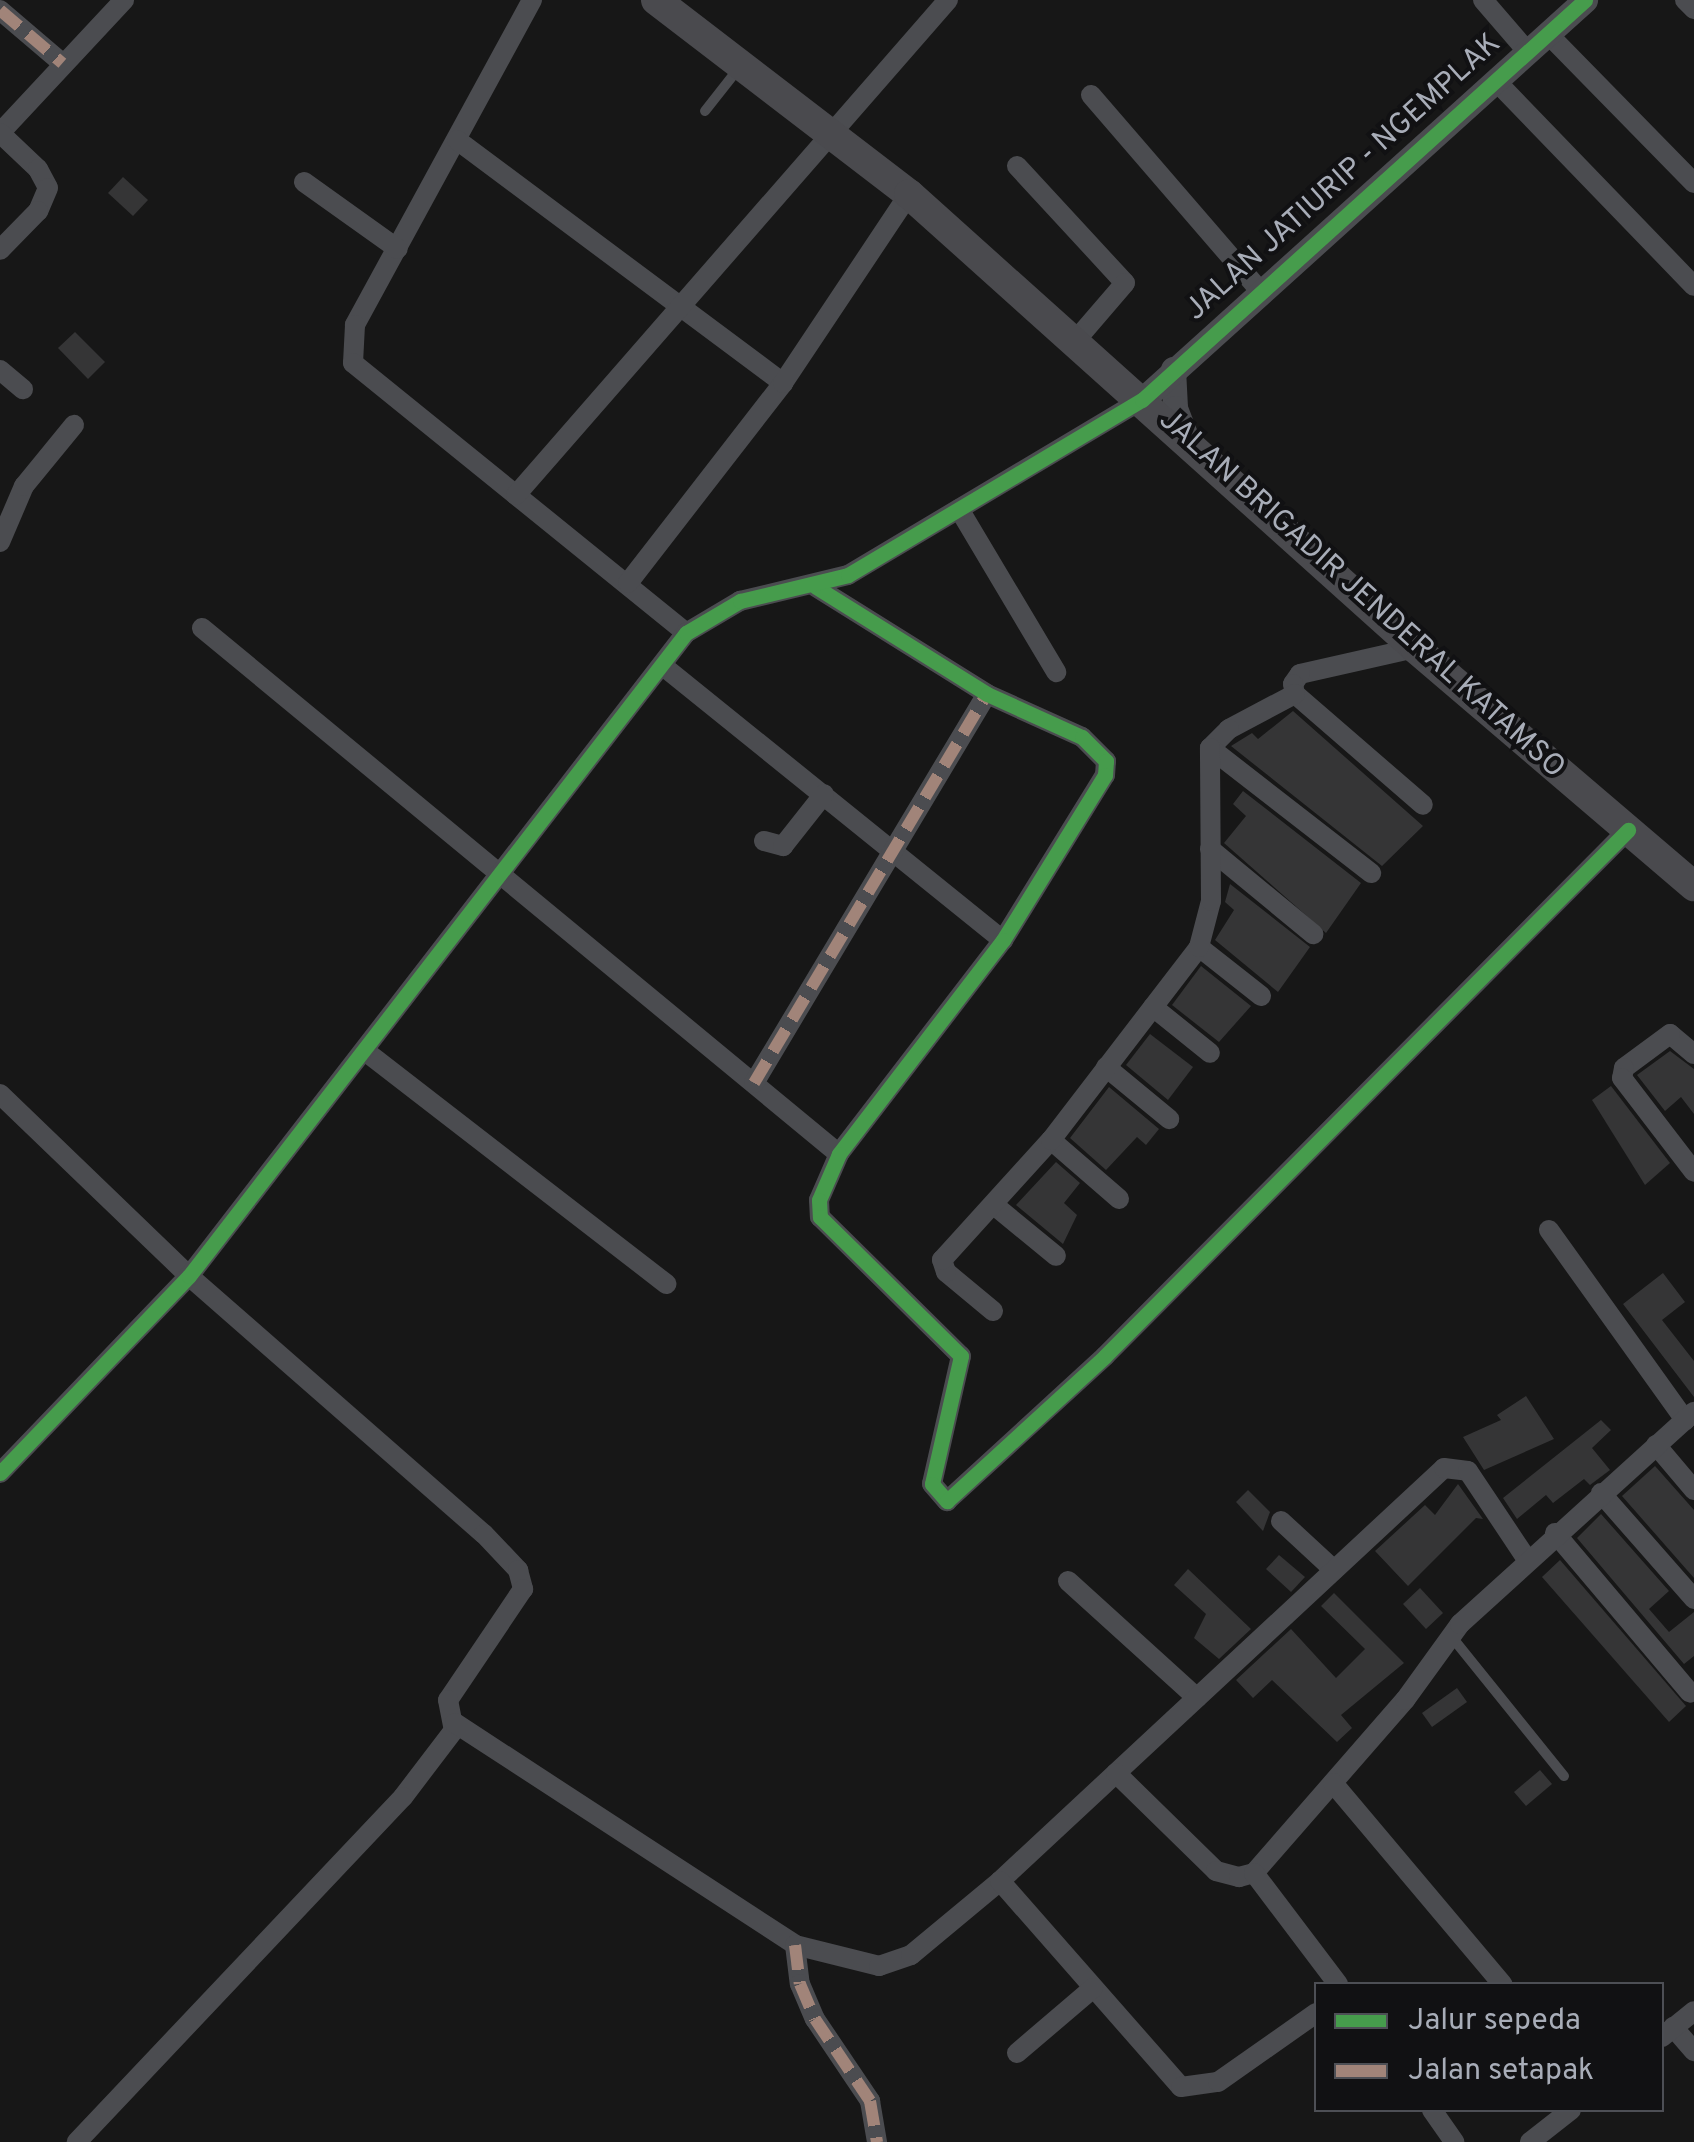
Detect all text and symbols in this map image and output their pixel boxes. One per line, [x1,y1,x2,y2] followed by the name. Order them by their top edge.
[1179,27,1509,329] street label: JALAN JATIURIP - NGEMPLAK
[1150,403,1572,787] street label: JALAN BRIGADIR JENDERAL KATAMSO
[1314,1982,1664,2112] legend
[1408,2003,1581,2040] text: Jalur sepeda
[1408,2053,1594,2090] text: Jalan setapak

